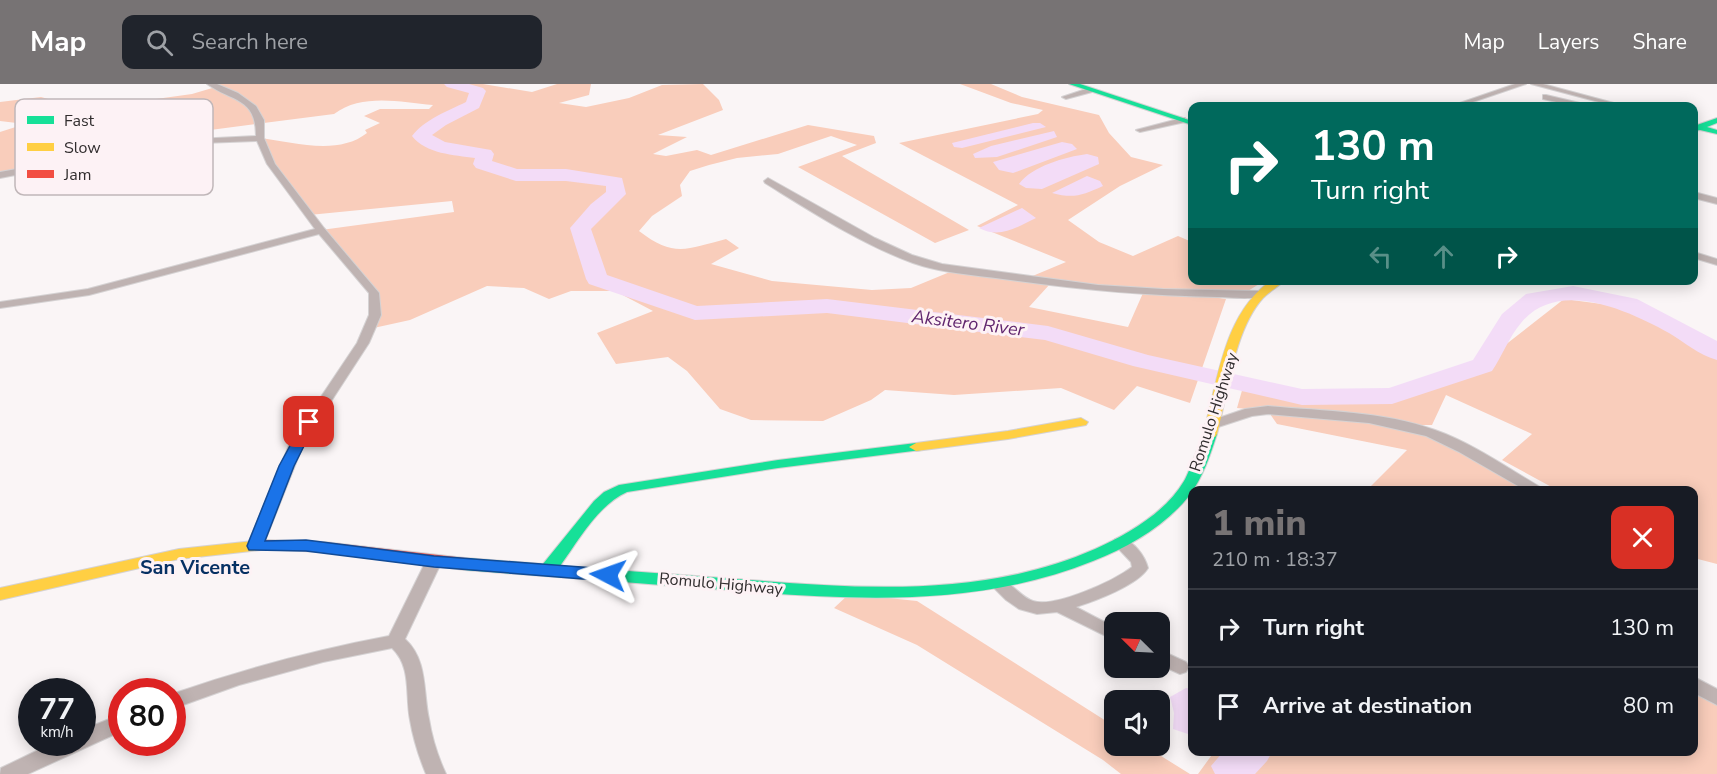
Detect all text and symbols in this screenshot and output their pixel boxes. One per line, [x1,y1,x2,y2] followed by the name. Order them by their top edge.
[122,15,542,69] search box
[30,23,86,61] text: Map
[143,26,176,59] icon: search
[191,27,308,57] text: Search here
[1463,28,1505,56] text: Map
[1538,28,1599,56] text: Layers
[1632,28,1687,56] text: Share
[15,99,213,195] legend
[64,110,95,132] text: Fast
[1311,118,1435,175] text: 130 m
[1212,126,1290,204] icon: right
[64,137,101,159] text: Slow
[63,164,91,186] text: Jam
[1311,172,1429,209] text: Turn right
[1364,240,1397,273] icon: left
[1427,240,1460,273] icon: ahead
[1490,240,1523,273] icon: right
[910,304,1026,342] water label: Aksitero River
[1184,349,1244,474] street label: Romulo Highway
[283,396,334,447] pin
[292,405,325,438] icon: arrive
[1212,499,1307,548] text: 1 min
[1611,506,1674,569] button: close
[576,543,640,607] position arrow
[1212,546,1338,573] text: 210 m · 18:37
[140,554,250,581] district label: San Vicente
[658,568,784,600] street label: Romulo Highway
[1104,612,1170,678] north arrow
[1104,612,1170,756] map controls
[1212,612,1245,645] icon: right
[1263,613,1364,643] text: Turn right
[1610,613,1674,643] text: 130 m
[108,678,186,756] speed limit sign: 80
[39,689,75,730] text: 77
[1104,690,1170,756] button: sound
[1212,690,1245,723] icon: arrive
[1263,691,1472,721] text: Arrive at destination
[1623,691,1674,721] text: 80 m
[40,722,74,742] text: km/h

